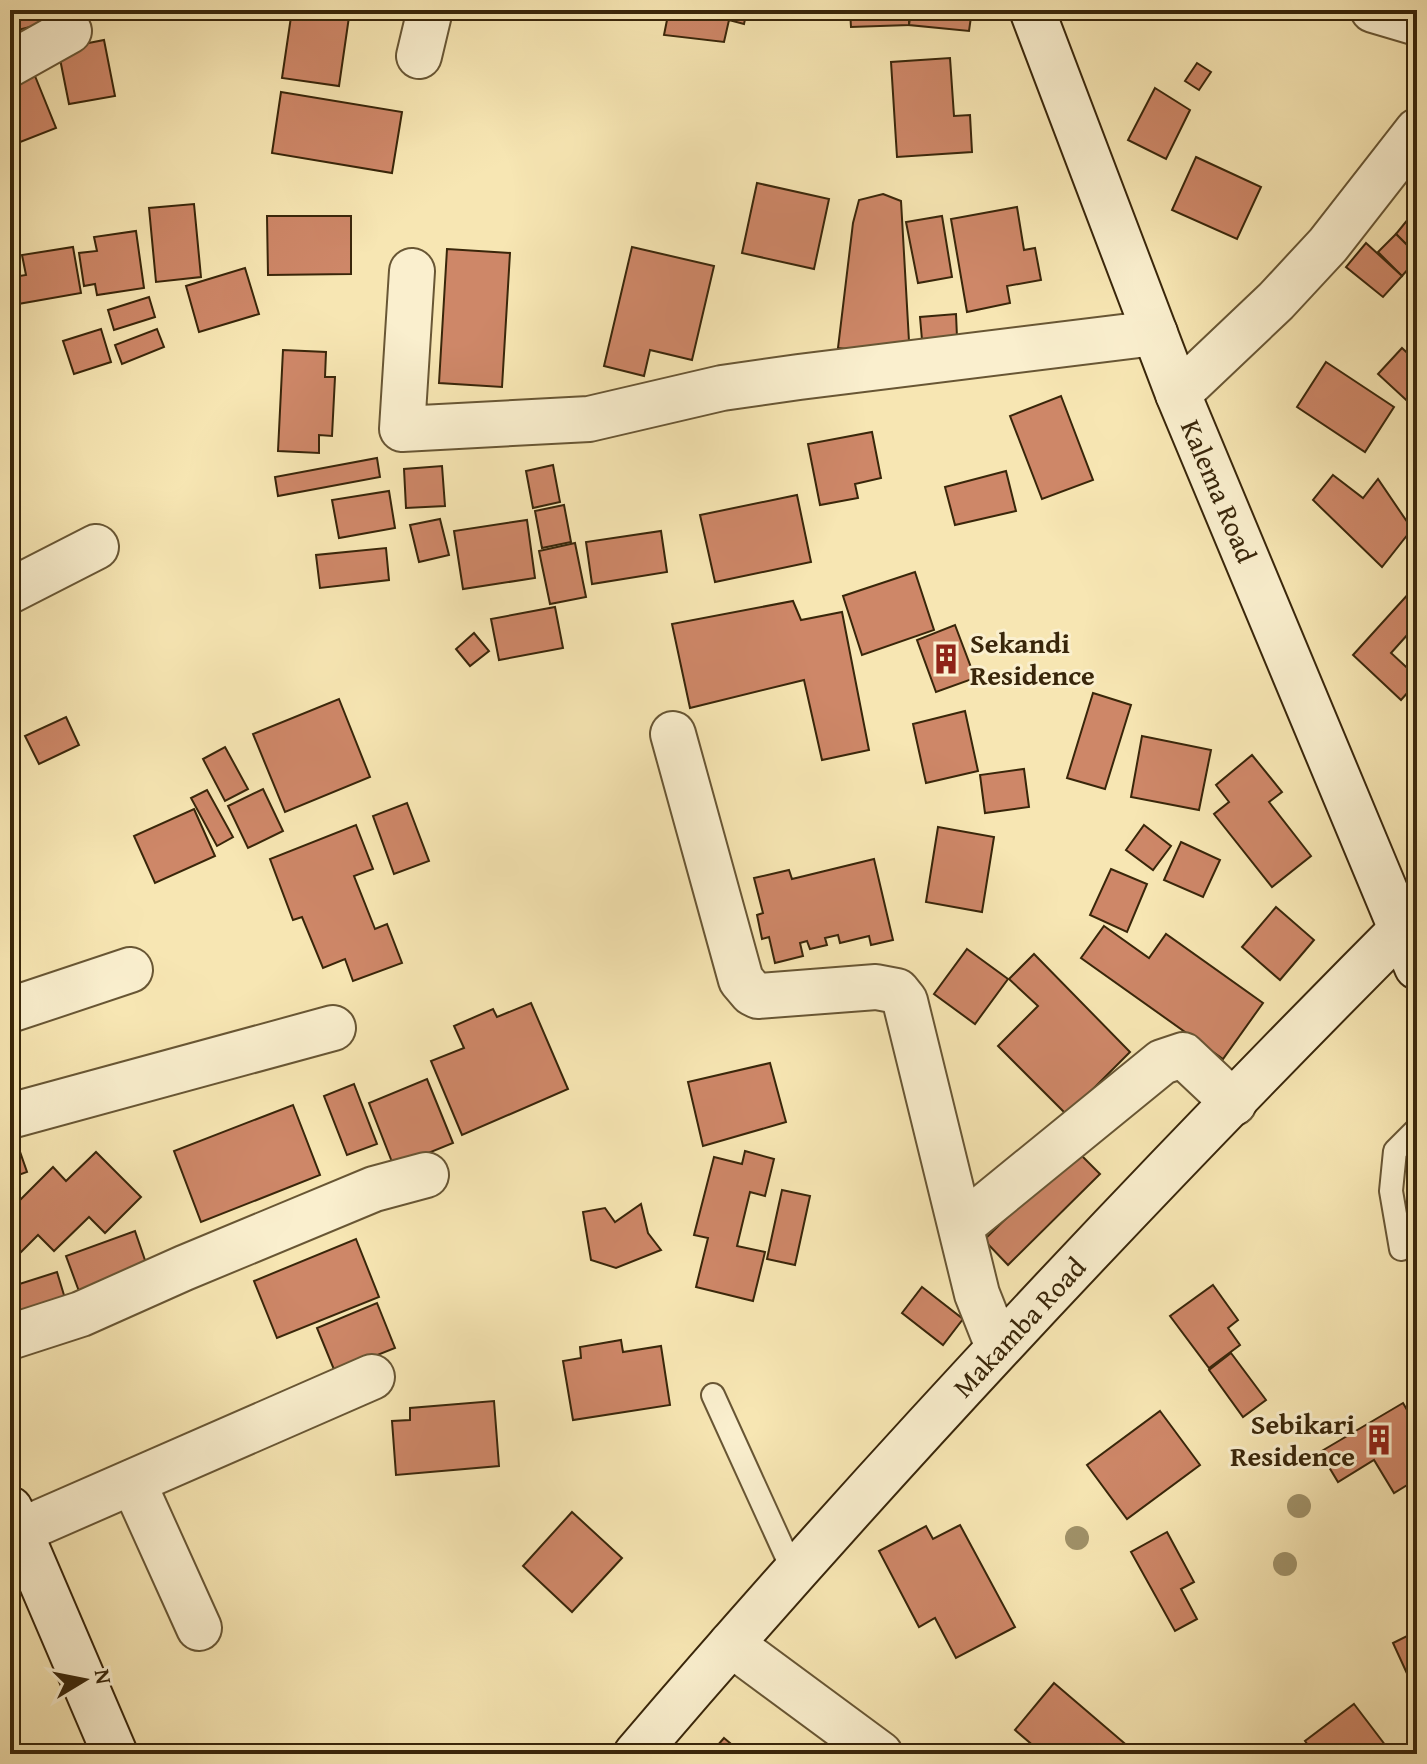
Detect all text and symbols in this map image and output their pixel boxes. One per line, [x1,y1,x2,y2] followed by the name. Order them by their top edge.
[1171,413,1268,569] street label: Kalema Road
[970,622,1095,695] place label: Sekandi Residence
[929,642,963,676] building icon: Sekandi Residence
[943,1247,1095,1406] street label: Makamba Road
[1230,1403,1355,1476] place label: Sebikari Residence
[1362,1423,1396,1457] building icon: Sebikari Residence
[44,1640,124,1720] north arrow
[87,1667,121,1687] text: N

